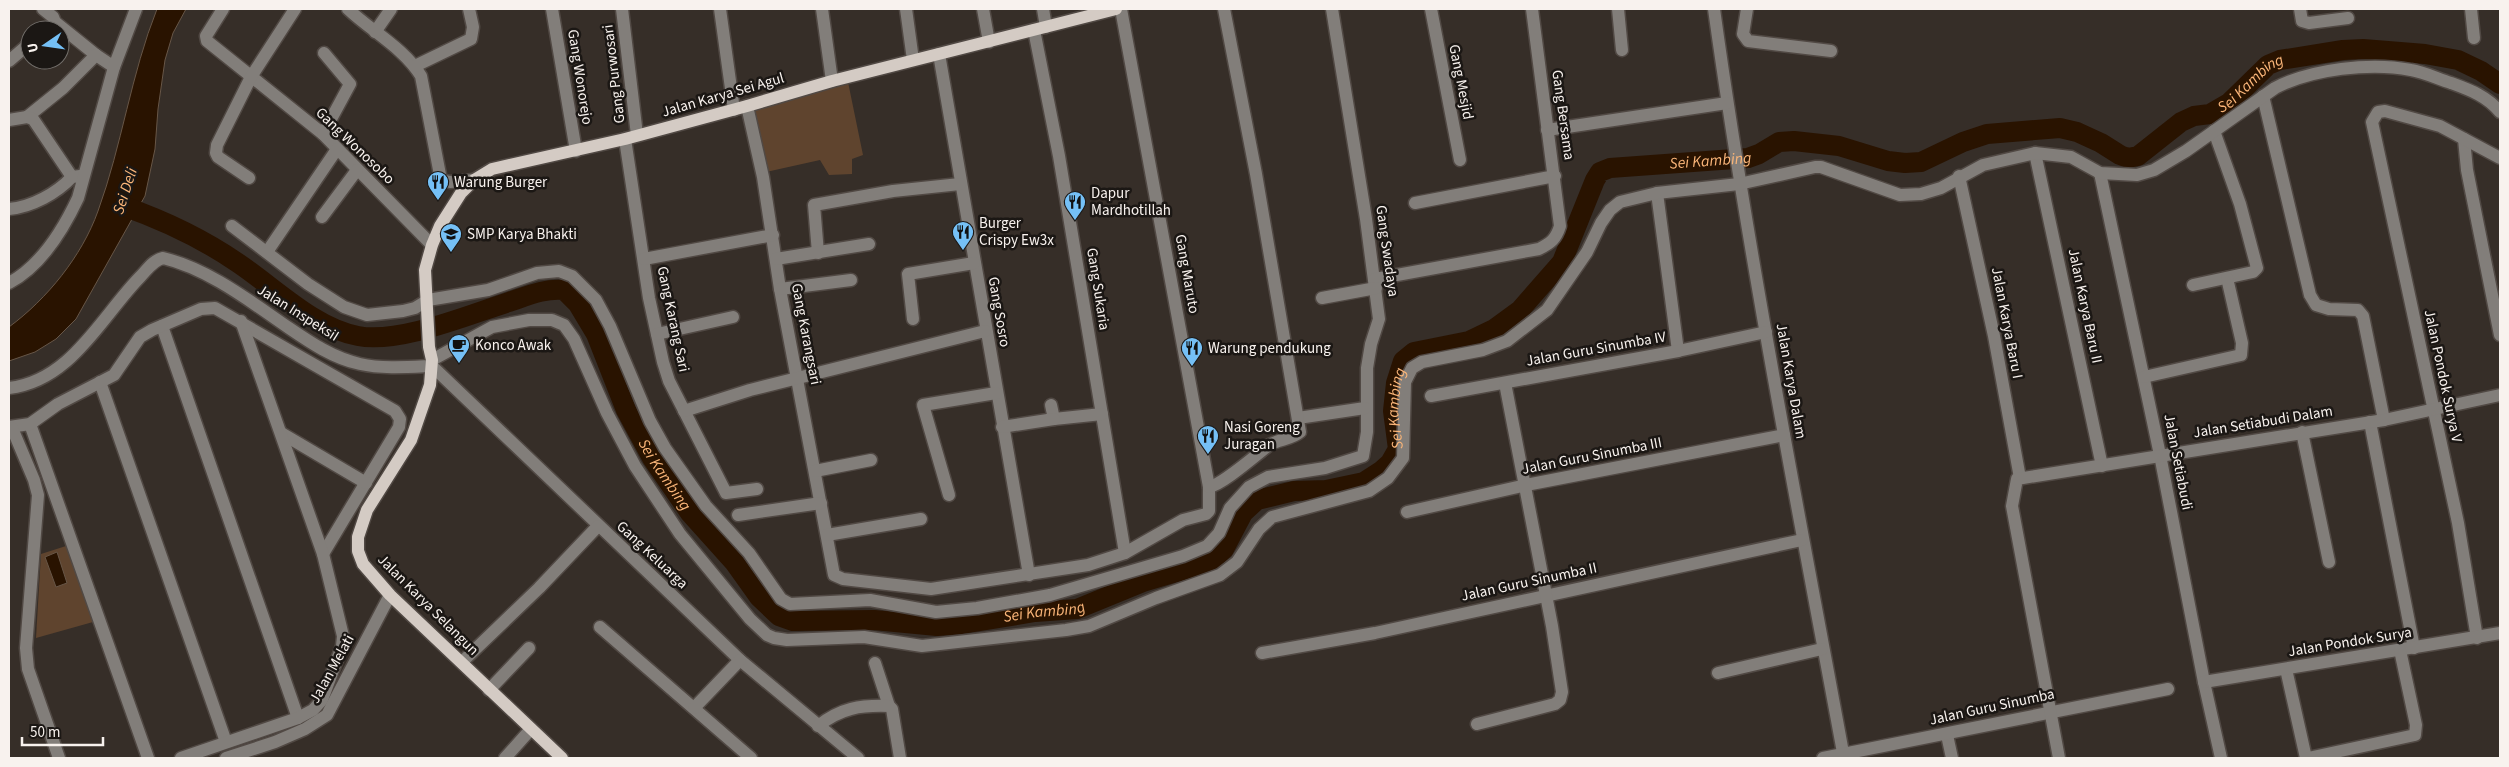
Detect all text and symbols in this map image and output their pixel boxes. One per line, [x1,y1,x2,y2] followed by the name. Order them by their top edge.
[20,20,70,70] north arrow
[598,23,630,125] street label: Gang Purwosari
[562,28,598,126] street label: Gang Wonorejo
[23,41,44,54] text: U
[1443,43,1479,121] street label: Gang Mesjid
[2213,49,2287,118] water label: Sei Kambing
[659,67,787,122] street label: Jalan Karya Sei Agul
[1546,69,1580,161] street label: Gang Bersama
[311,103,399,189] street label: Gang Wonosobo
[1669,147,1752,175] water label: Sei Kambing
[107,165,143,217] water label: Sei Deli
[426,170,450,201] restaurant icon: Warung Burger
[454,172,548,193] place label: Warung Burger
[1091,183,1171,221] place label: Dapur Mardhotillah
[1063,190,1087,221] restaurant icon: Dapur Mardhotillah
[1370,204,1404,298] street label: Gang Swadaya
[979,213,1054,251] place label: Burger Crispy Ew3x
[951,220,975,251] restaurant icon: Burger Crispy Ew3x
[439,222,463,253] school or university icon: SMP Karya Bhakti
[467,224,577,245] place label: SMP Karya Bhakti
[1170,233,1204,315] street label: Gang Maruto
[1081,246,1115,332] street label: Gang Sukaria
[2063,247,2107,365] street label: Jalan Karya Baru II
[652,264,694,374] street label: Gang Karang Sari
[1986,265,2028,381] street label: Jalan Karya Baru I
[982,275,1016,349] street label: Gang Sosro
[253,279,343,347] street label: Jalan InspeksiI
[786,282,826,386] street label: Gang Karangsari
[2419,308,2467,445] street label: Jalan Pondok Surya V
[1770,322,1812,440] street label: Jalan Karya Dalam
[1524,326,1668,372] street label: Jalan Guru Sinumba IV
[447,333,471,364] cafe icon: Konco Awak
[475,335,552,356] place label: Konco Awak
[1180,336,1204,367] restaurant icon: Warung pendukung
[1208,338,1331,359] place label: Warung pendukung
[1382,365,1411,451] water label: Sei Kambing
[2192,401,2334,443] street label: Jalan Setiabudi Dalam
[2158,412,2198,512] street label: Jalan Setiabudi
[1224,417,1300,455] place label: Nasi Goreng Juragan
[1196,424,1220,455] restaurant icon: Nasi Goreng Juragan
[1520,432,1664,480] street label: Jalan Guru Sinumba III
[633,435,696,515] water label: Sei Kambing
[612,516,692,594] street label: Gang Keluarga
[373,550,483,660] street label: Jalan Karya Selangun
[1459,557,1599,607] street label: Jalan Guru Sinumba II
[1002,596,1089,628] water label: Sei Kambing
[2287,622,2413,662] street label: Jalan Pondok Surya
[304,631,360,707] street label: Jalan Melati
[1928,683,2056,731] street label: Jalan Guru Sinumba
[22,714,104,746] scale bar
[30,722,60,743] text: 50 m

